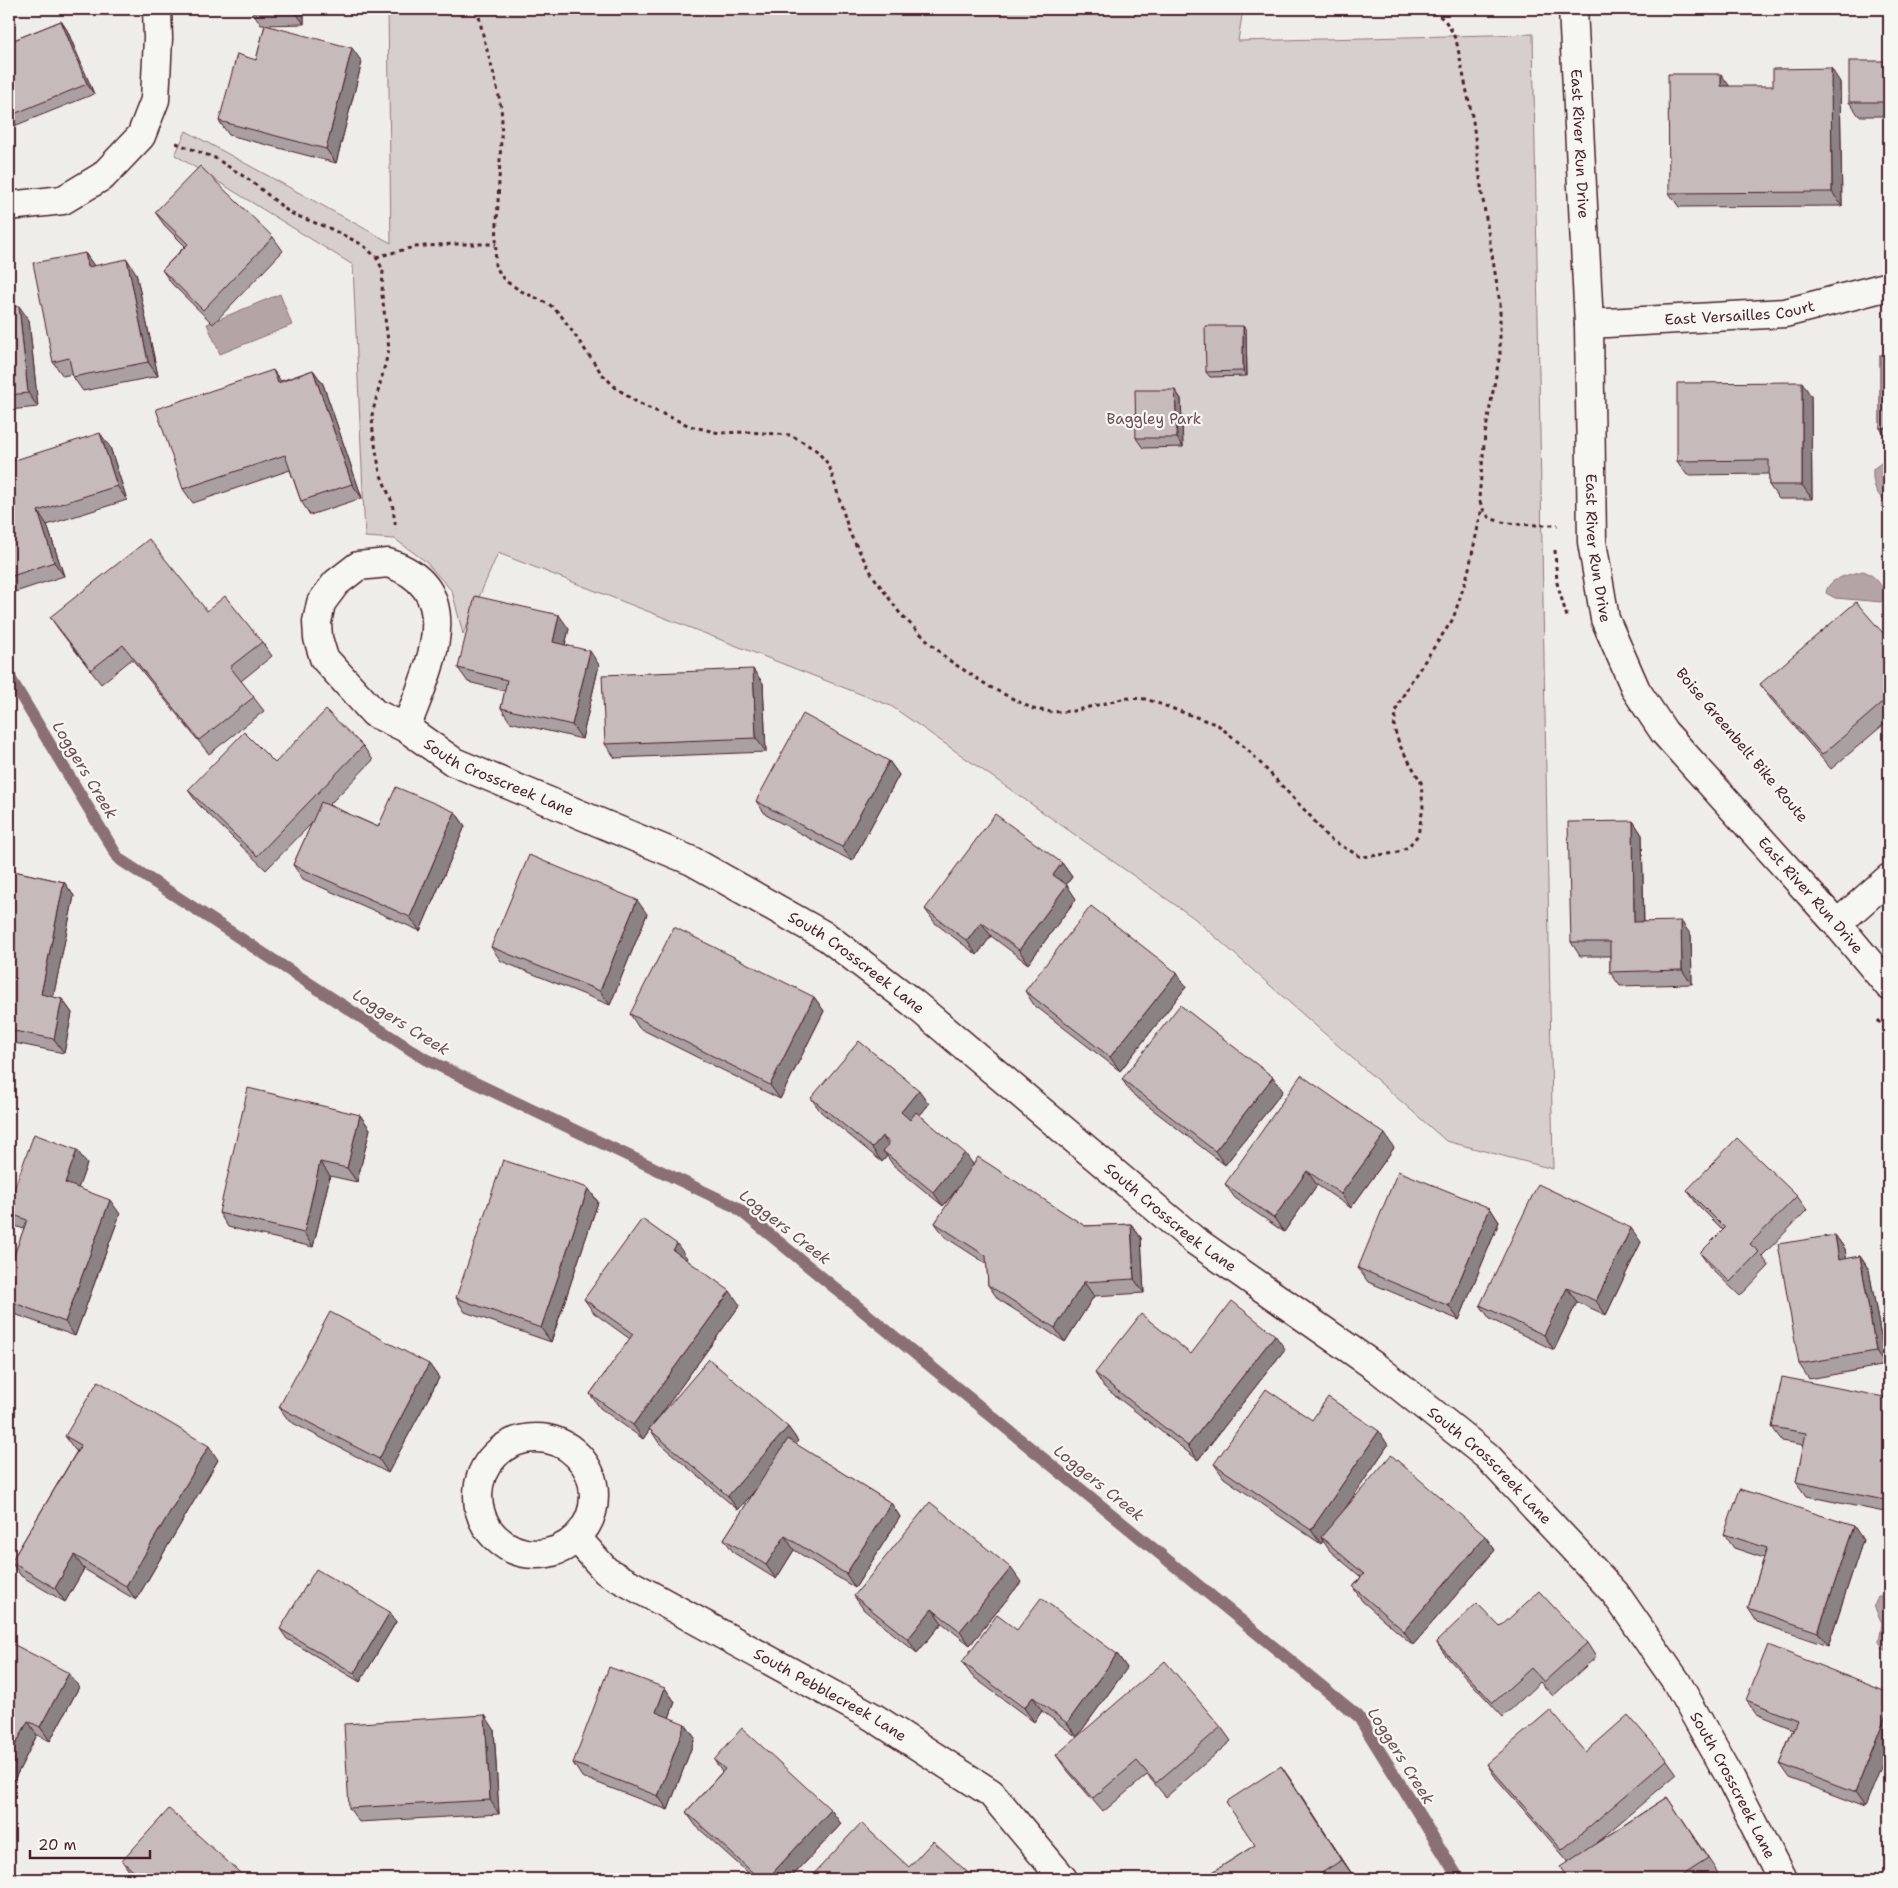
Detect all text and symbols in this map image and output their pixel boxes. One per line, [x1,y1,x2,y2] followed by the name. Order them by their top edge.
[1566,69,1594,219] street label: East River Run Drive
[1664,296,1817,330] street label: East Versailles Court
[1107,409,1201,429] park label: Baggley Park
[1581,474,1615,624] street label: East River Run Drive
[1671,664,1813,826] street label: Boise Greenbelt Bike Route
[48,717,122,823] water label: Loggers Creek
[420,734,577,821] street label: South Crosscreek Lane
[1753,833,1868,958] street label: East River Run Drive
[784,907,929,1018] street label: South Crosscreek Lane
[349,984,453,1060] water label: Loggers Creek
[1100,1159,1240,1277] street label: South Crosscreek Lane
[735,1185,835,1269] water label: Loggers Creek
[1423,1402,1556,1529] street label: South Crosscreek Lane
[1049,1440,1149,1526] water label: Loggers Creek
[750,1644,910,1746] street label: South Pebblecreek Lane
[1363,1704,1439,1808] water label: Loggers Creek
[1685,1708,1780,1862] street label: South Crosscreek Lane
[30,1828,150,1860] scale bar
[38,1835,77,1855] text: 20 m

